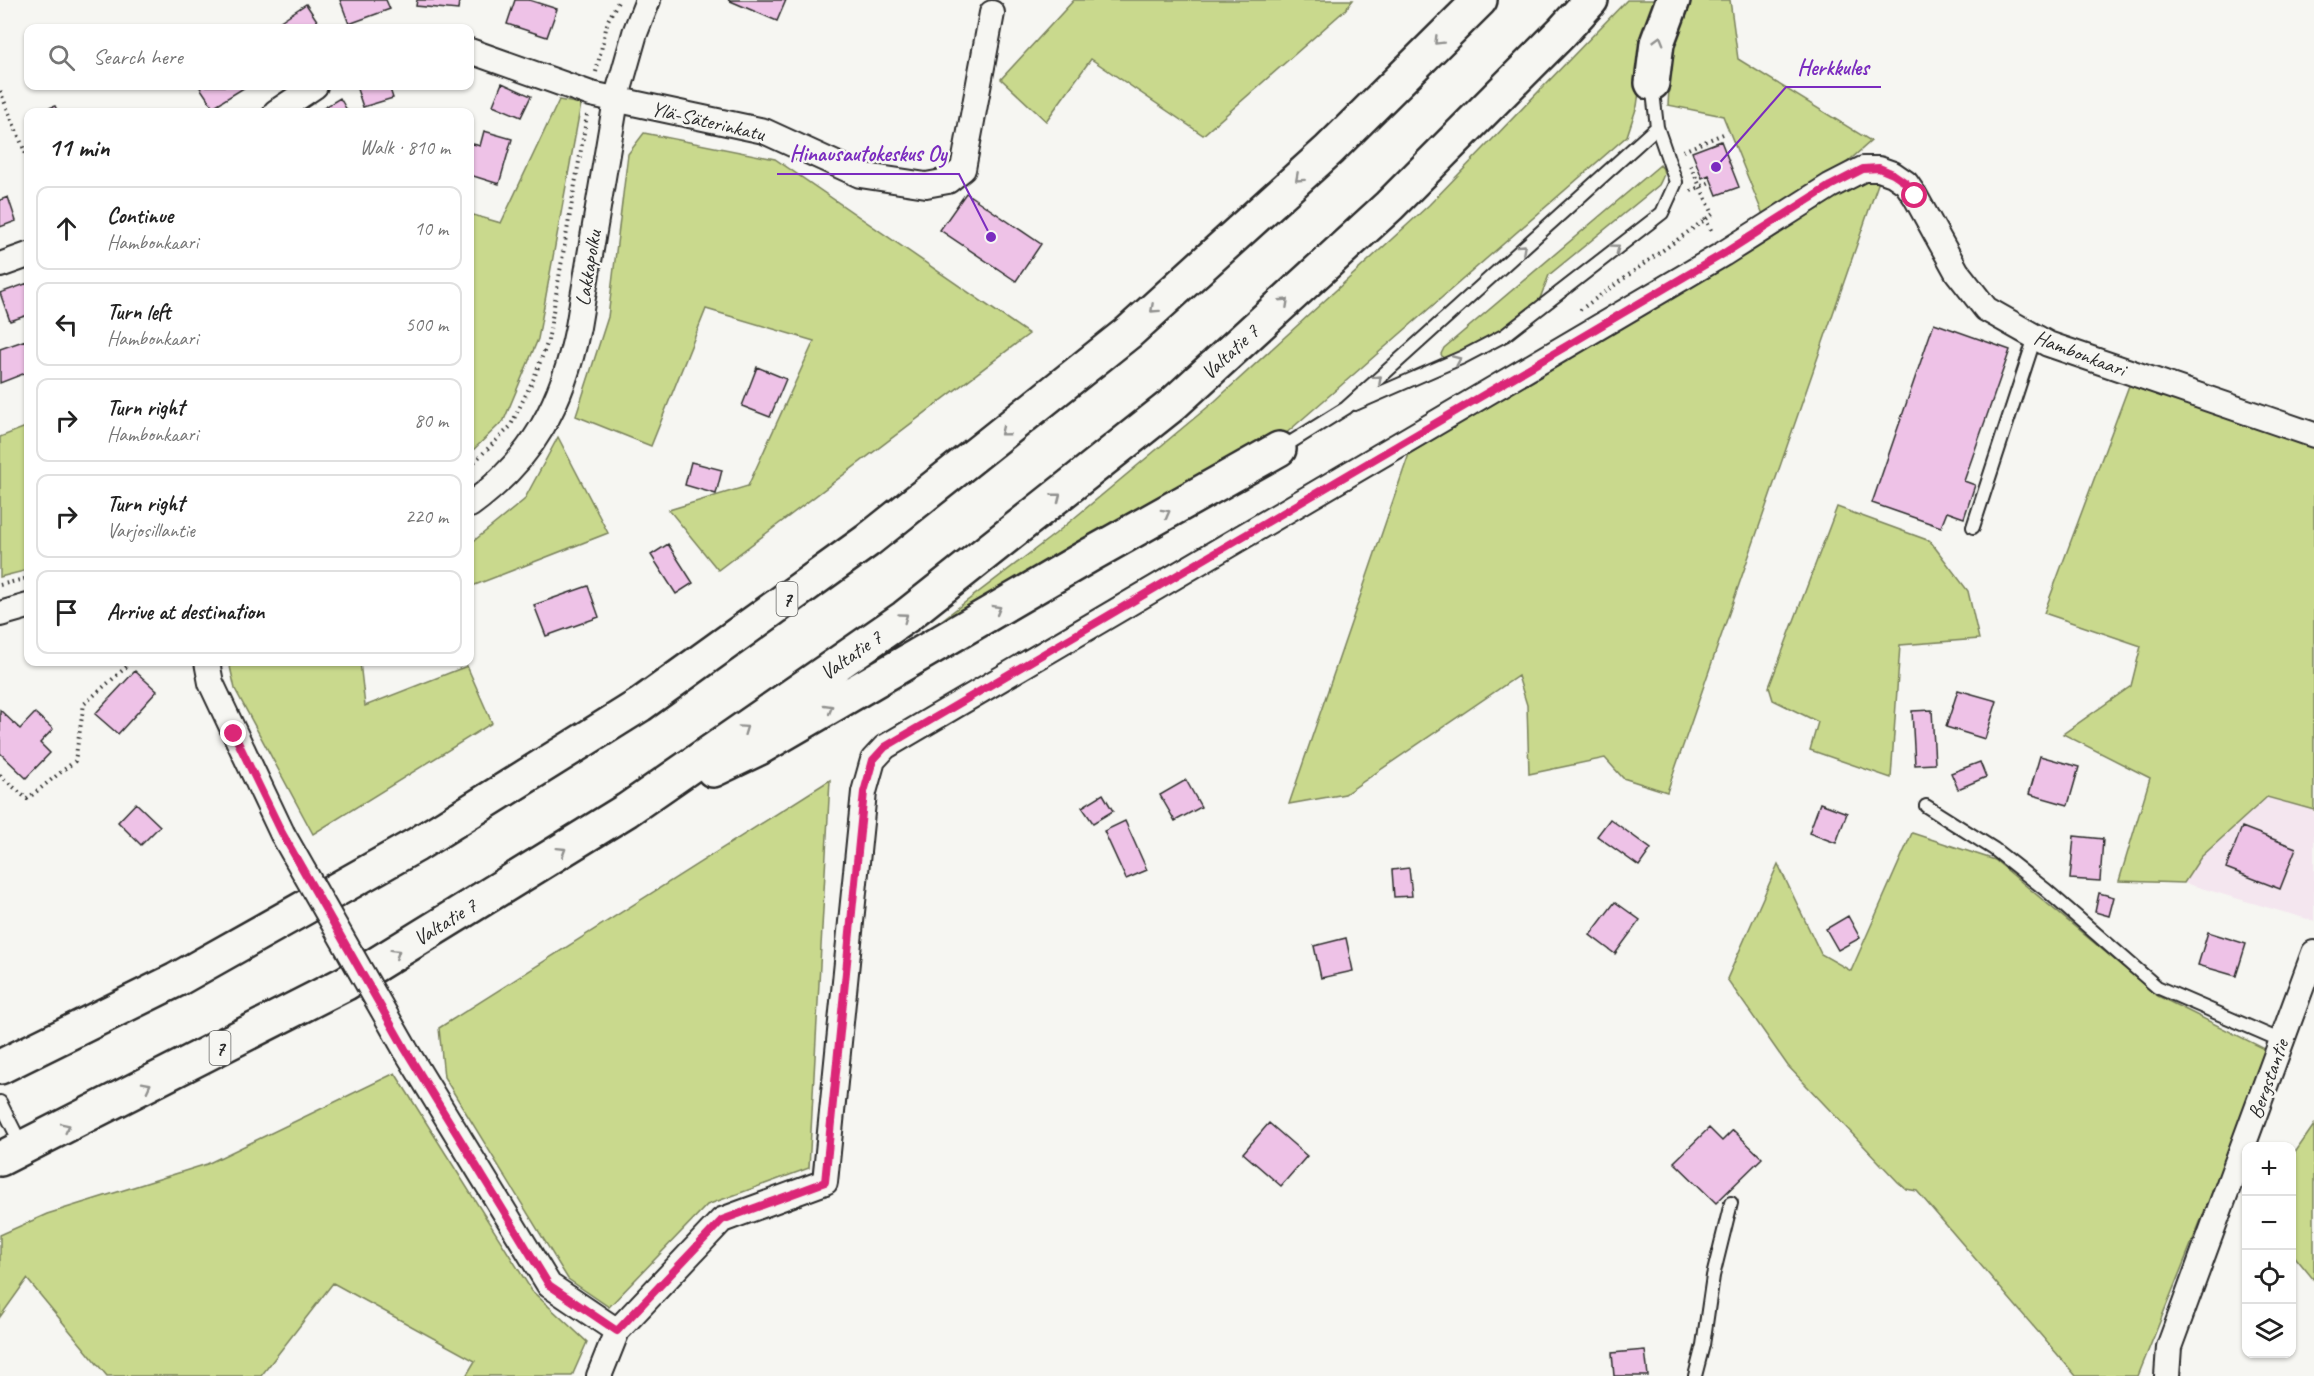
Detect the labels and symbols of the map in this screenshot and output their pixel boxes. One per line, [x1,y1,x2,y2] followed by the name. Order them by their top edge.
[1435,34,1446,45] one-way arrow
[1652,36,1664,46] one-way arrow
[1786,47,1881,87] callout: Herkkules
[1797,54,1871,82] text: Herkkules
[649,95,768,147] street label: Ylä-Säterinkatu
[777,134,959,174] callout: Hinausautokeskus Oy
[790,140,949,168] text: Hinausautokeskus Oy
[1295,171,1306,182] one-way arrow
[1901,182,1927,208] route start
[569,227,607,308] street label: Lakkapolku
[1516,244,1526,255] one-way arrow
[1609,244,1620,255] one-way arrow
[1278,298,1289,309] one-way arrow
[1151,302,1161,313] one-way arrow
[1196,318,1265,385] street label: Valtatie 7
[2031,324,2132,383] street label: Hambonkaari
[1451,355,1462,367] one-way arrow
[1371,375,1381,386] one-way arrow
[999,425,1010,436] one-way arrow
[1050,493,1061,504] one-way arrow
[1160,508,1171,520] one-way arrow
[776,582,798,616] road number: 7
[991,605,1001,617] one-way arrow
[897,614,908,625] one-way arrow
[815,624,888,686] street label: Valtatie 7
[823,703,833,715] one-way arrow
[220,720,246,746] route end
[737,725,748,736] one-way arrow
[556,846,566,858] one-way arrow
[409,892,483,951] street label: Valtatie 7
[390,948,400,960] one-way arrow
[210,1031,230,1065] road number: 7
[2242,1034,2295,1122] street label: Bergstantie
[140,1082,151,1093] one-way arrow
[60,1122,71,1134] one-way arrow

